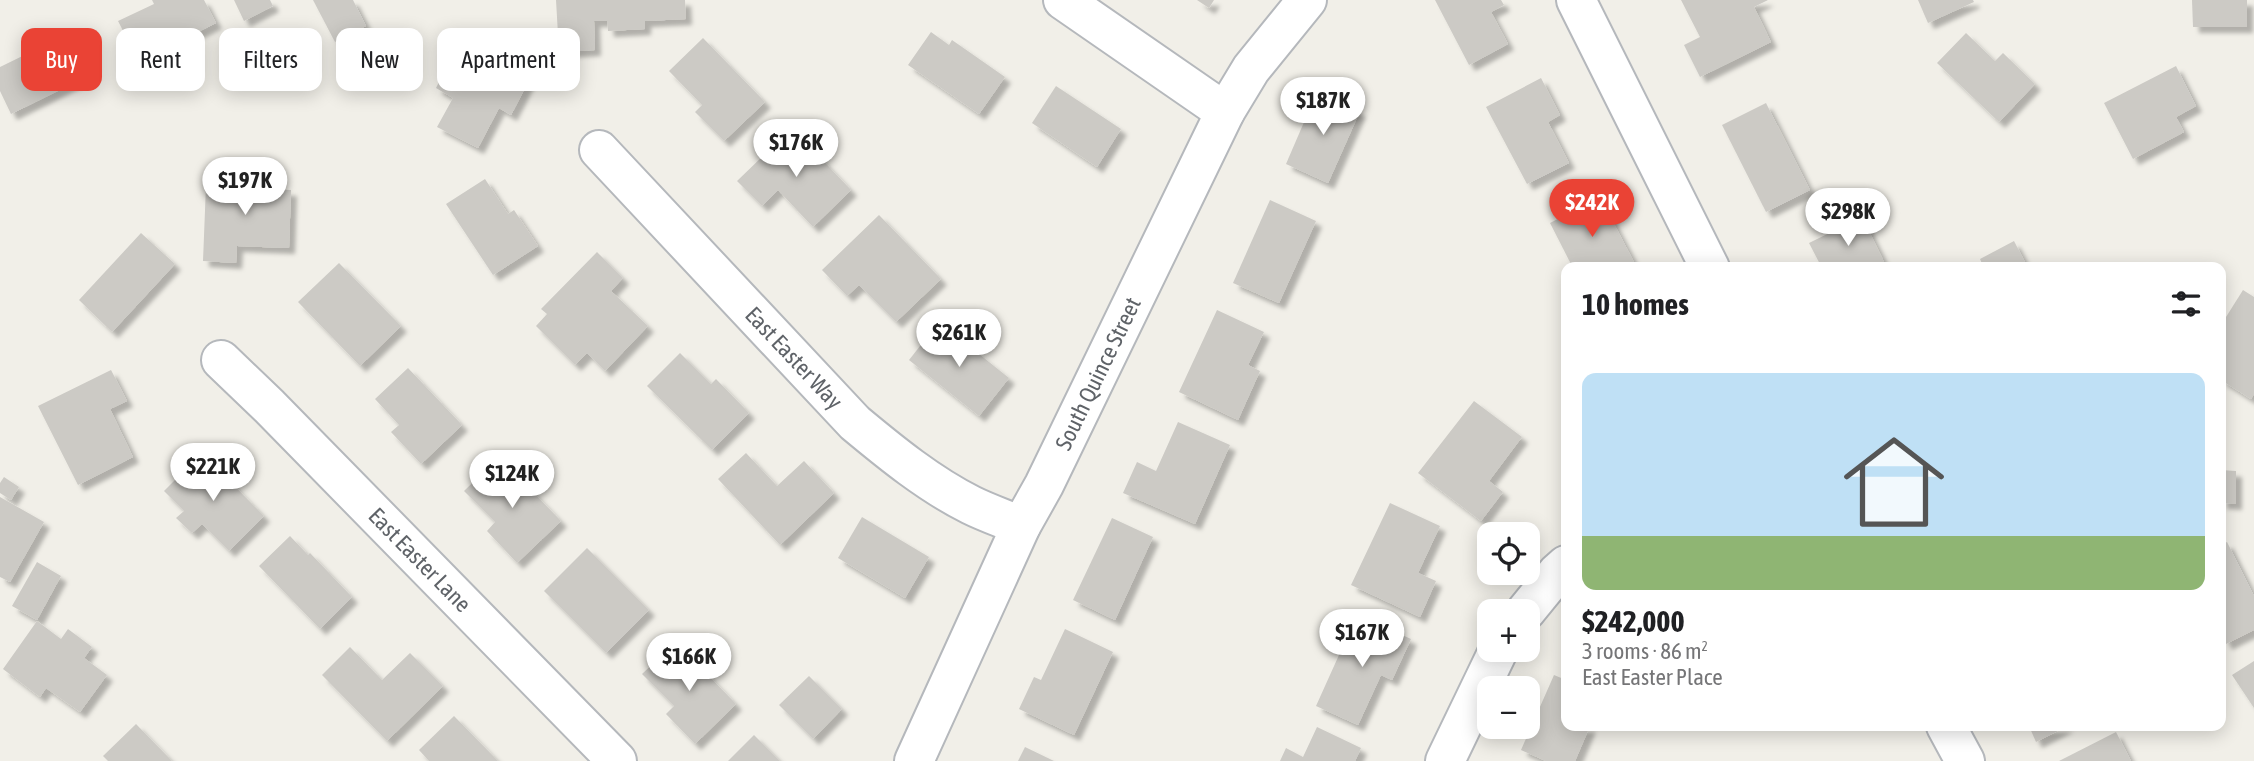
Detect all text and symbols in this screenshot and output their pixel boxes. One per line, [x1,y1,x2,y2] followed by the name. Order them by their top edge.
[21,28,102,91] chip: Buy
[116,28,205,91] chip: Rent
[219,28,322,91] chip: Filters
[336,28,423,91] chip: New
[437,28,580,91] chip: Apartment
[1274,78,1372,137] pin: $187K
[1296,87,1350,113] text: $187K
[747,120,845,179] pin: $176K
[769,129,823,155] text: $176K
[196,158,294,217] pin: $197K
[218,167,272,193] text: $197K
[1543,180,1641,239] pin: $242K
[1799,188,1897,248] pin: $298K
[1565,189,1619,215] text: $242K
[1821,198,1875,224] text: $298K
[2167,285,2205,323] icon: filters
[1582,287,1689,321] text: 10 homes
[1050,293,1146,454] street label: South Quince Street
[740,302,848,414] street label: East Easter Way
[910,310,1008,369] pin: $261K
[932,319,986,345] text: $261K
[1831,419,1957,545] icon: home
[164,444,262,503] pin: $221K
[463,450,561,510] pin: $124K
[186,453,240,479] text: $221K
[485,460,539,486] text: $124K
[363,503,476,617] street label: East Easter Lane
[1477,522,1540,739] map controls
[1477,522,1540,585] button: locate
[1477,599,1540,662] button: +
[1582,604,1685,638] text: $242,000
[1313,610,1411,669] pin: $167K
[1335,619,1389,645] text: $167K
[640,634,738,693] pin: $166K
[1582,638,1708,664] text: 3 rooms · 86 m²
[662,643,716,669] text: $166K
[1582,664,1723,690] text: East Easter Place
[1477,676,1540,739] button: −

